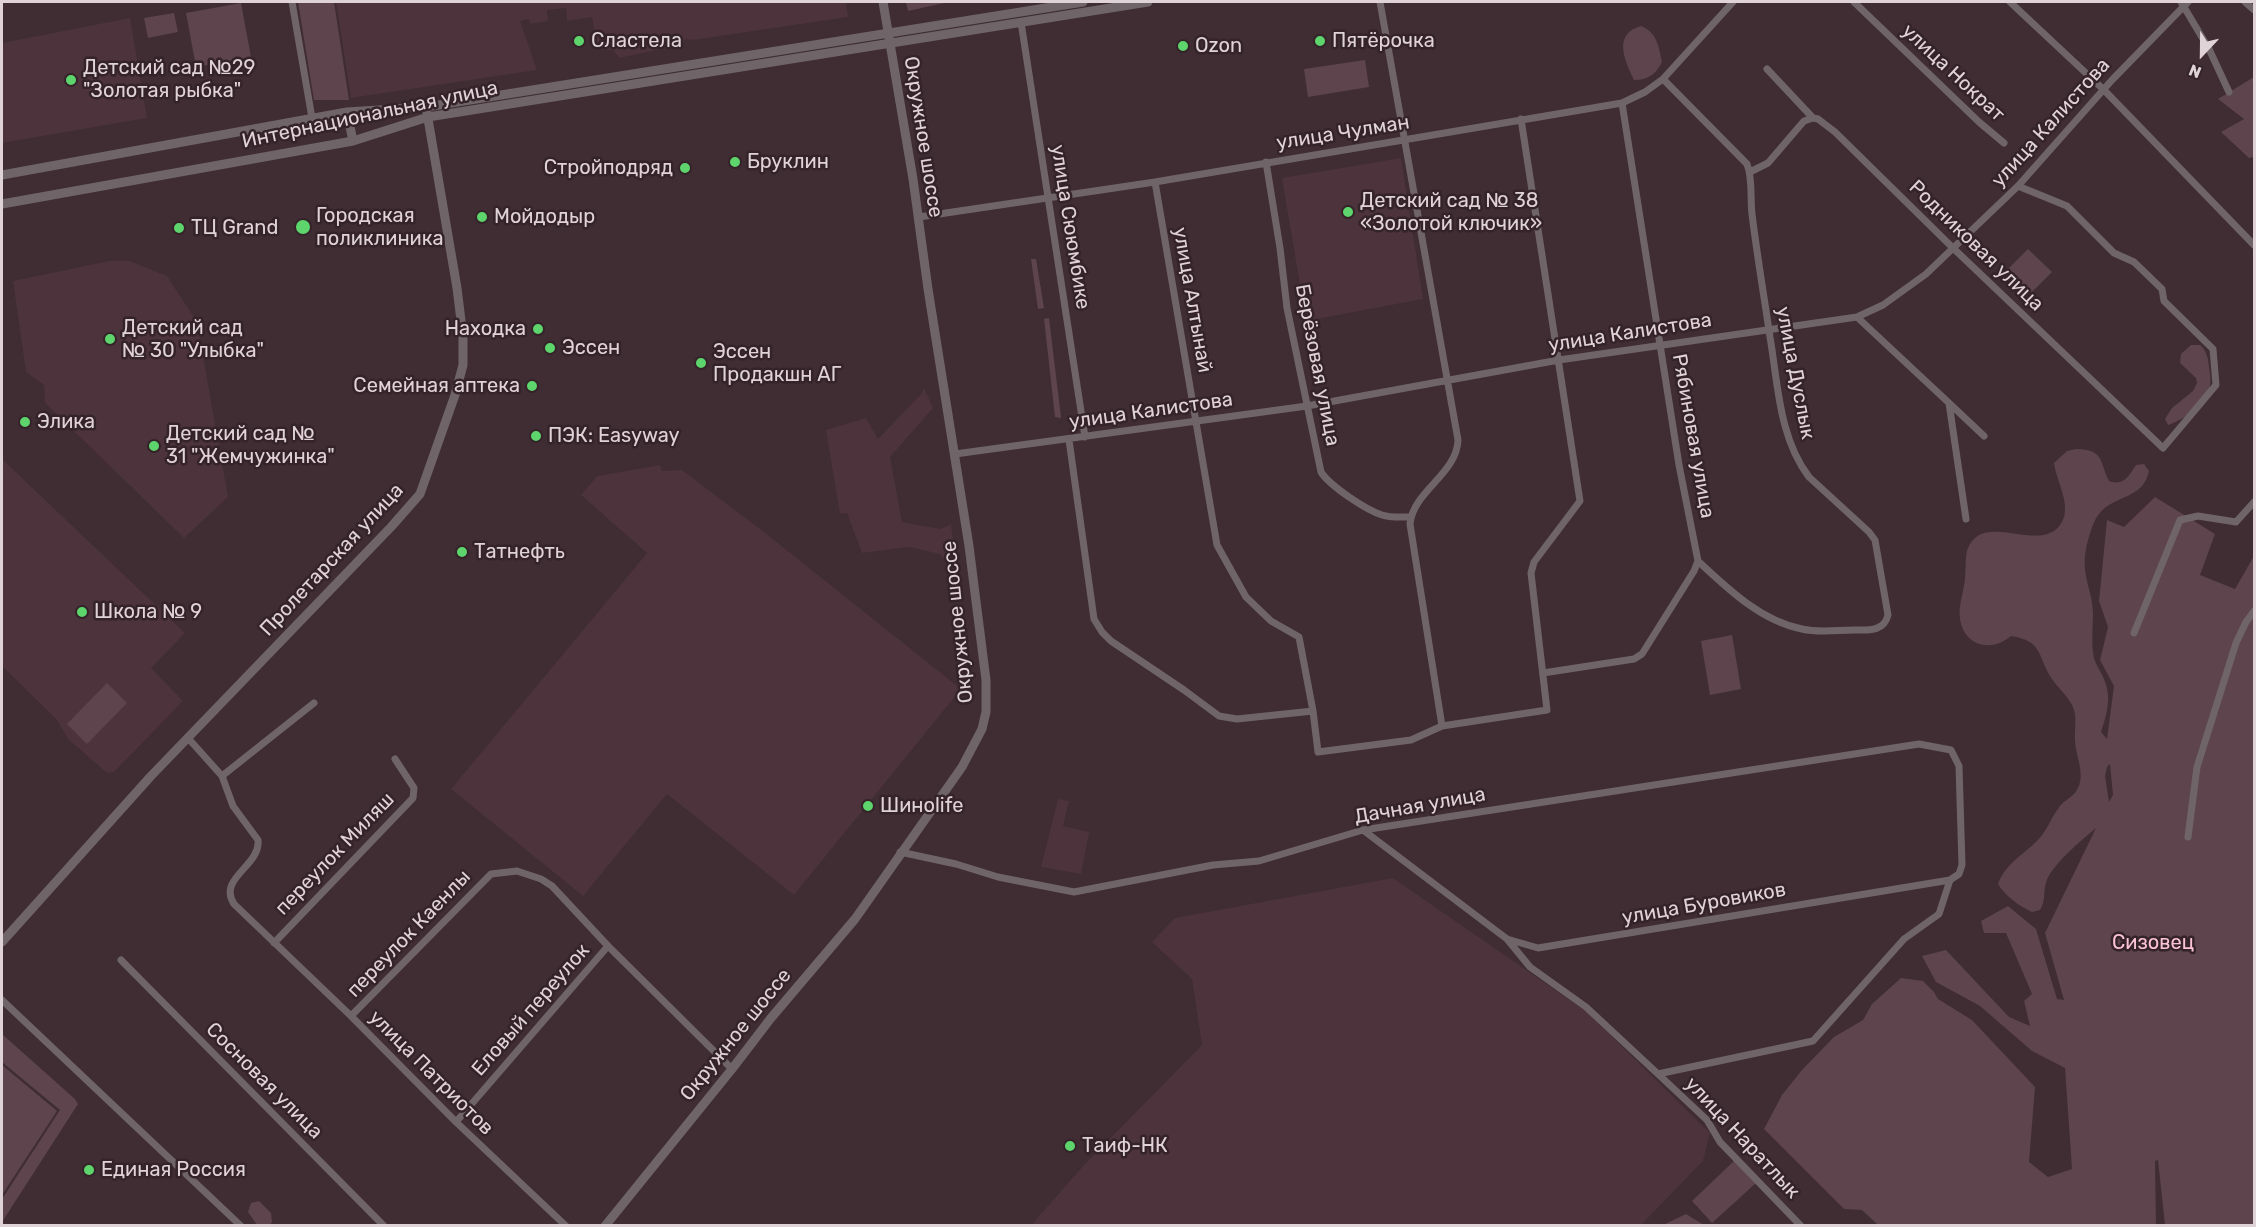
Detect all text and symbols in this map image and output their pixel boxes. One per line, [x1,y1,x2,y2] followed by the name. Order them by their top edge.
[1897,19,2009,127] street label: улица Нократ
[2172,24,2232,84] north arrow
[591,29,682,53] place label: Сластела
[1332,29,1435,53] place label: Пятёрочка
[572,34,586,48] marker: Сластела
[1195,34,1242,58] place label: Ozon
[1313,34,1327,48] marker: Пятёрочка
[1176,39,1190,53] marker: Ozon
[1987,54,2115,192] street label: улица Калистова
[898,55,948,219] street label: Окружное шоссе
[83,56,255,103] place label: Детский сад №29 "Золотая рыбка"
[2186,60,2204,82] text: N
[64,73,78,87] marker: Детский сад №29 "Золотая рыбка"
[240,76,500,154] street label: Интернациональная улица
[1275,111,1411,155] street label: улица Чулман
[1045,143,1095,311] street label: улица Сююмбике
[747,150,829,174] place label: Бруклин
[728,155,742,169] marker: Бруклин
[544,156,673,180] place label: Стройподряд
[678,161,692,175] marker: Стройподряд
[1904,176,2048,316] street label: Родниковая улица
[1360,189,1542,236] place label: Детский сад № 38 «Золотой ключик»
[316,204,444,251] place label: Городская поликлиника
[494,205,595,229] place label: Мойдодыр
[1341,205,1355,219] marker: Детский сад № 38 «Золотой ключик»
[475,210,489,224] marker: Мойдодыр
[191,216,278,240] place label: ТЦ Grand
[294,218,312,236] marker: Городская поликлиника
[172,221,186,235] marker: ТЦ Grand
[1167,225,1217,375] street label: улица Алтынай
[1290,282,1344,448] street label: Берёзовая улица
[1770,305,1820,441] street label: улица Дуслык
[1547,308,1713,358] street label: улица Калистова
[122,316,264,363] place label: Детский сад № 30 "Улыбка"
[445,317,526,341] place label: Находка
[531,322,545,336] marker: Находка
[103,332,117,346] marker: Детский сад № 30 "Улыбка"
[562,336,620,360] place label: Эссен
[713,340,841,387] place label: Эссен Продакшн АГ
[543,341,557,355] marker: Эссен
[1667,352,1719,520] street label: Рябиновая улица
[694,356,708,370] marker: Эссен Продакшн АГ
[353,374,520,398] place label: Семейная аптека
[525,379,539,393] marker: Семейная аптека
[1068,388,1234,434] street label: улица Калистова
[37,410,95,434] place label: Элика
[18,415,32,429] marker: Элика
[166,422,335,469] place label: Детский сад № 31 "Жемчужинка"
[548,424,680,448] place label: ПЭК: Easyway
[529,429,543,443] marker: ПЭК: Easyway
[147,439,161,453] marker: Детский сад № 31 "Жемчужинка"
[255,479,409,641] street label: Пролетарская улица
[474,540,565,564] place label: Татнефть
[938,540,978,704] street label: Окружное шоссе
[455,545,469,559] marker: Татнефть
[94,600,202,624] place label: Школа № 9
[75,605,89,619] marker: Школа № 9
[1353,783,1487,829] street label: Дачная улица
[270,788,400,920] street label: переулок Миляш
[880,794,963,818] place label: Шиноlife
[861,799,875,813] marker: Шиноlife
[342,865,476,1003] street label: переулок Каенлы
[1620,878,1788,930] street label: улица Буровиков
[2112,931,2194,955] park label: Сизовец
[467,939,595,1081] street label: Еловый переулок
[675,964,797,1106] street label: Окружное шоссе
[364,1006,498,1140] street label: улица Патриотов
[201,1018,327,1144] street label: Сосновая улица
[1680,1072,1804,1204] street label: улица Наратлык
[1082,1134,1168,1158] place label: Таиф-НК
[1063,1139,1077,1153] marker: Таиф-НК
[101,1158,246,1182] place label: Единая Россия
[82,1163,96,1177] marker: Единая Россия

